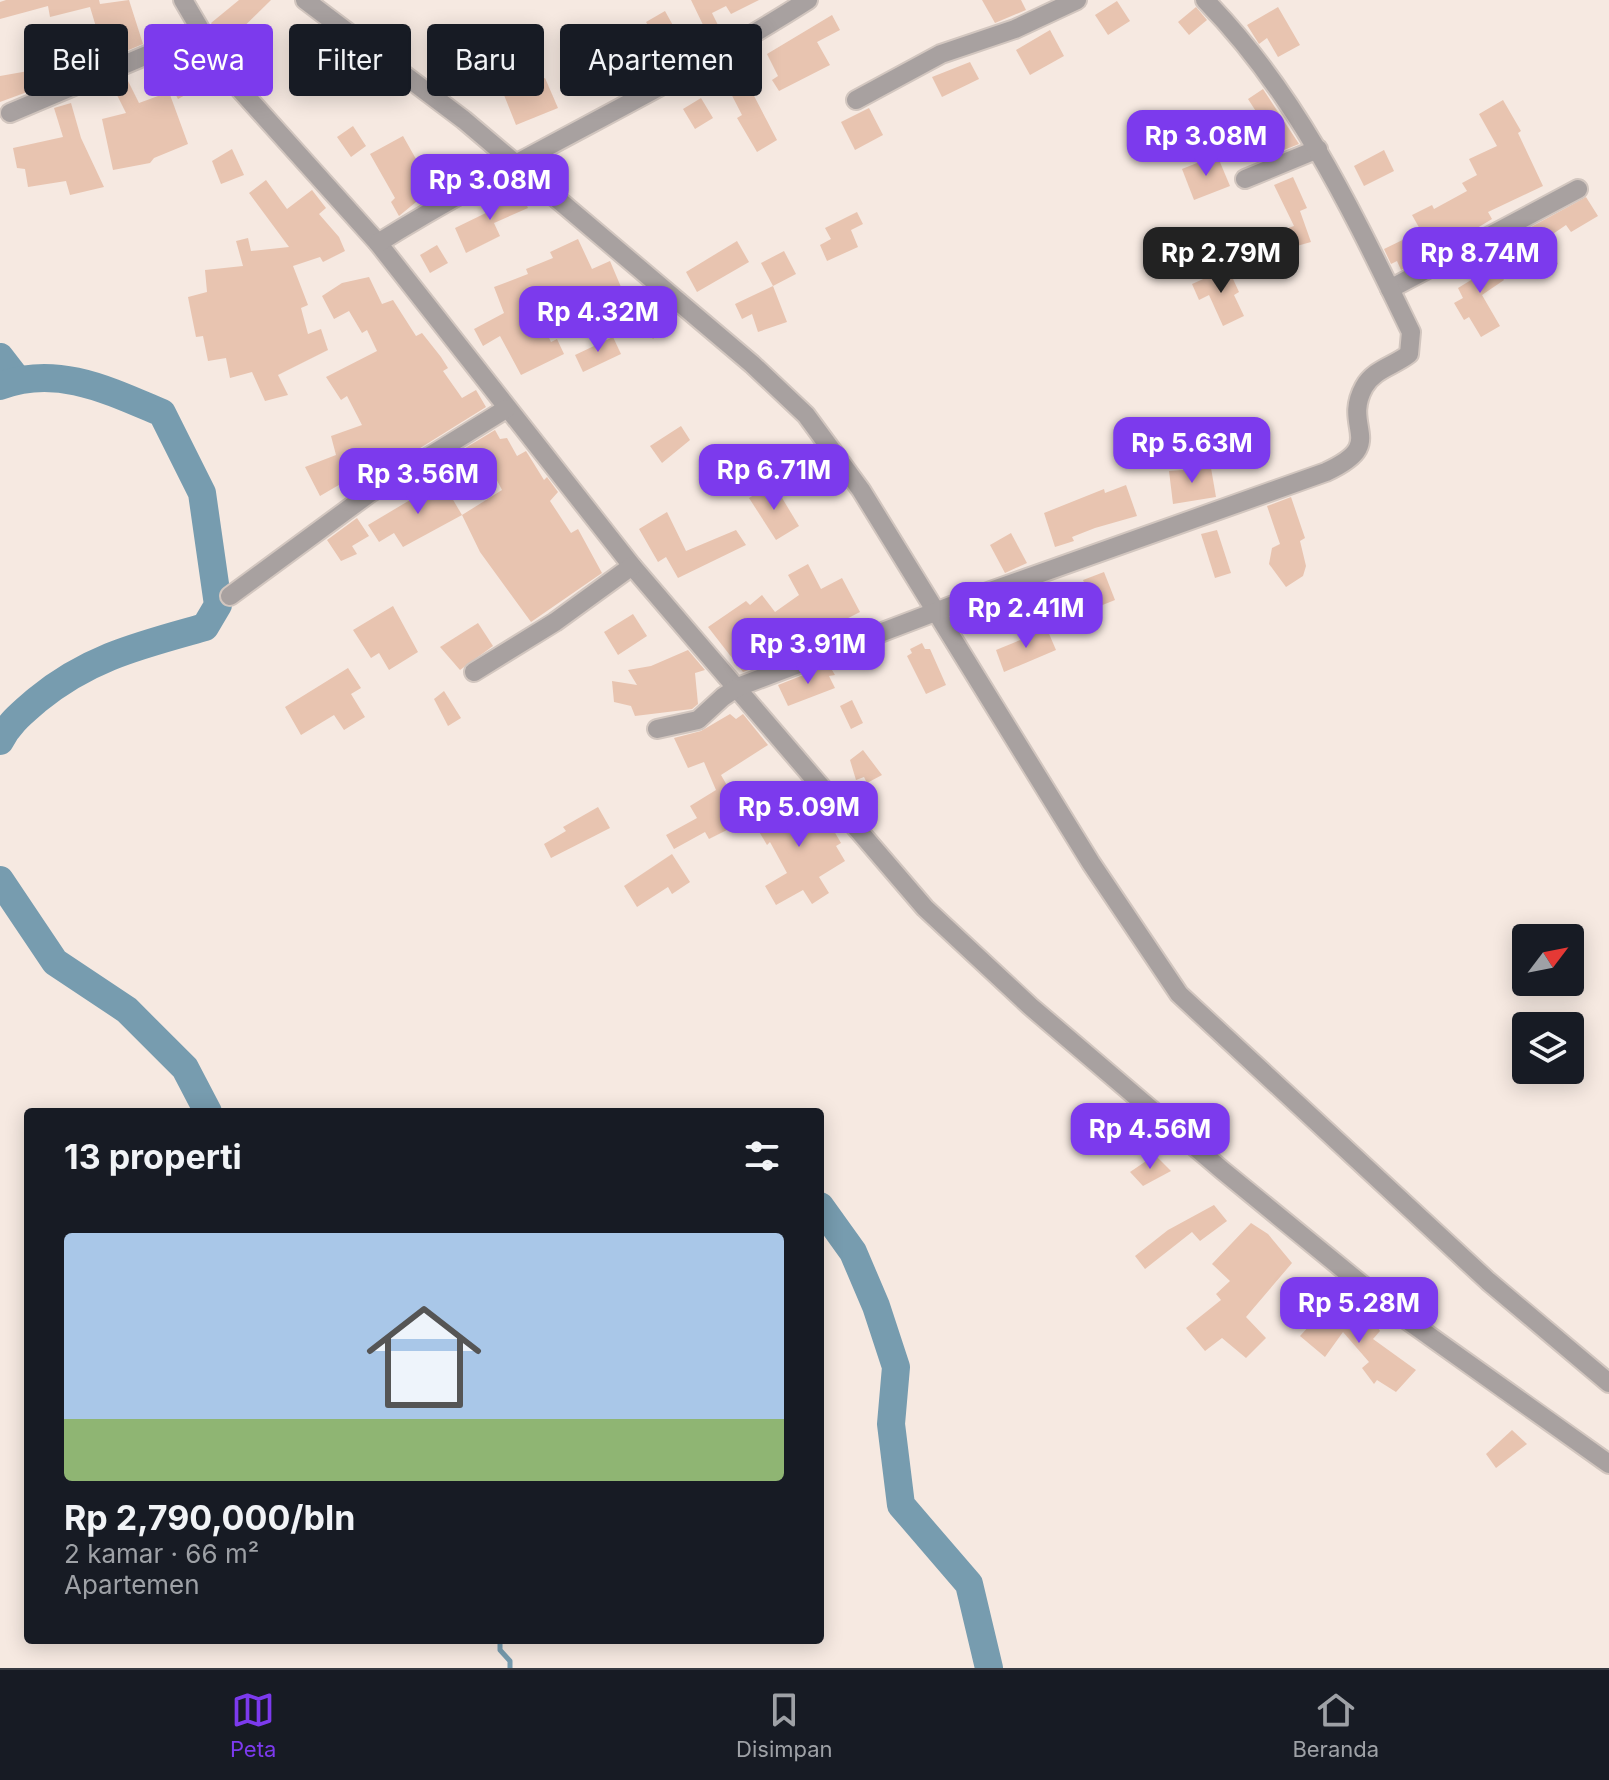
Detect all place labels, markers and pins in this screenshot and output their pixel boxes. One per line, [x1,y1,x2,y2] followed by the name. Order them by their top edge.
[1123,110,1289,178] pin: Rp 3.08M
[407,154,573,222] pin: Rp 3.08M
[1138,227,1304,295] pin: Rp 2.79M
[1397,227,1563,295] pin: Rp 8.74M
[515,286,681,354] pin: Rp 4.32M
[1109,417,1275,485] pin: Rp 5.63M
[691,444,857,512] pin: Rp 6.71M
[335,448,501,516] pin: Rp 3.56M
[943,582,1109,650] pin: Rp 2.41M
[725,618,891,686] pin: Rp 3.91M
[716,781,882,849] pin: Rp 5.09M
[1067,1103,1233,1171] pin: Rp 4.56M
[1276,1277,1442,1345] pin: Rp 5.28M

